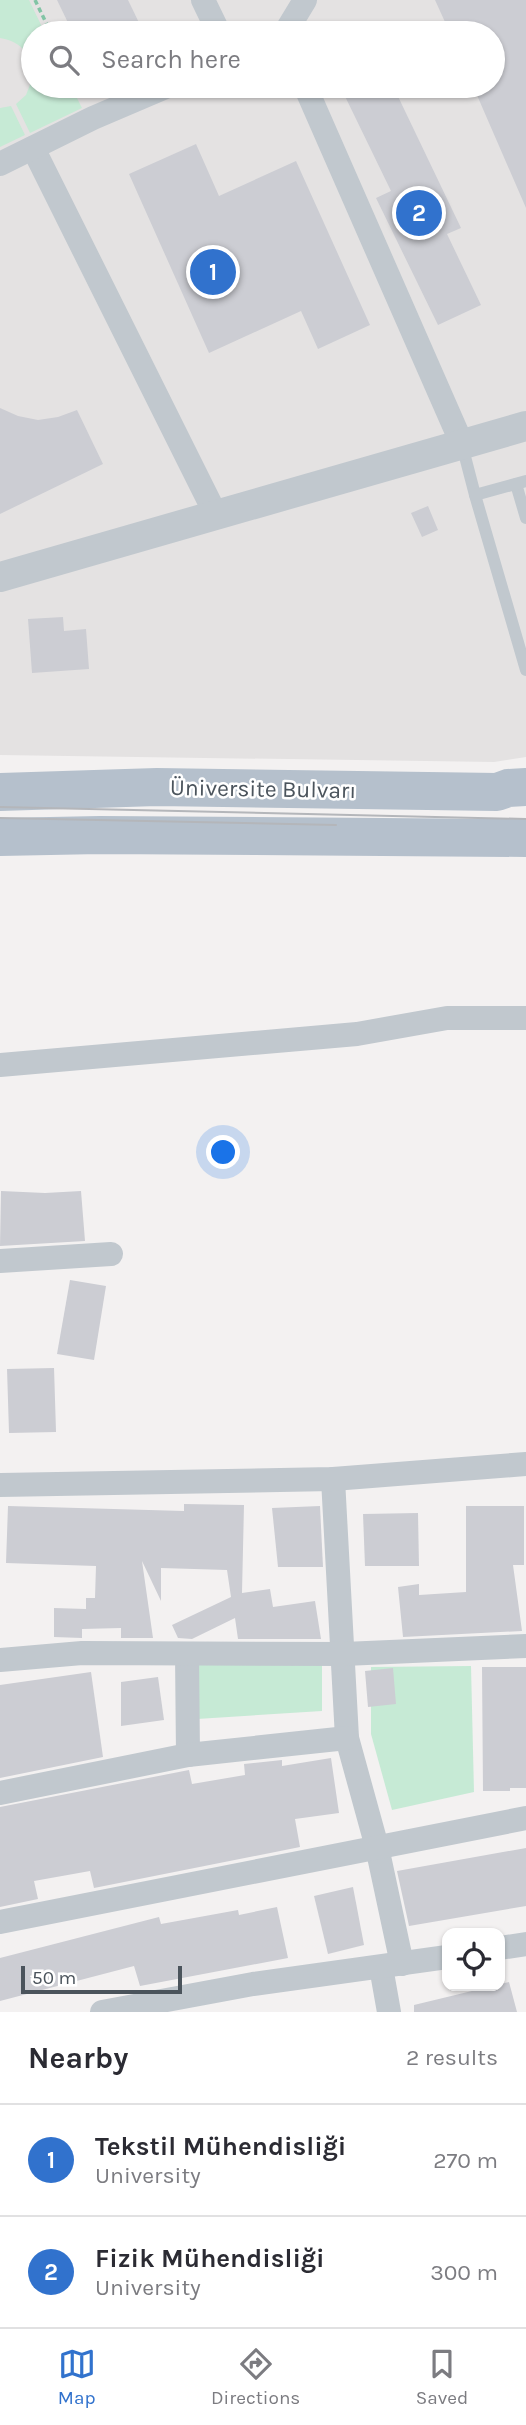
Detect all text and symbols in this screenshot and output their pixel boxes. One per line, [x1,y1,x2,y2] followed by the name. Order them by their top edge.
[21,21,505,98] search box
[45,41,83,79] icon: search
[101,44,241,75] text: Search here
[396,187,442,239] pin: 2
[190,246,236,298] pin: 1
[170,774,356,804] street label: Üniversite Bulvarı
[206,1135,240,1169] your location
[442,1928,505,1991] map controls
[442,1928,505,1991] button: locate
[21,1963,182,1995] scale bar
[32,1967,76,1989] text: 50 m
[28,2040,128,2076] text: Nearby
[406,2044,498,2071] text: 2 results
[95,2131,346,2162] text: Tekstil Mühendisliği
[47,2147,55,2174] text: 1
[433,2147,498,2174] text: 270 m
[95,2162,201,2189] text: University
[95,2243,325,2274] text: Fizik Mühendisliği
[44,2259,58,2286] text: 2
[430,2259,498,2286] text: 300 m
[95,2274,201,2301] text: University
[58,2345,96,2409] tab: Map
[211,2345,300,2409] tab: Directions
[416,2345,468,2409] tab: Saved

